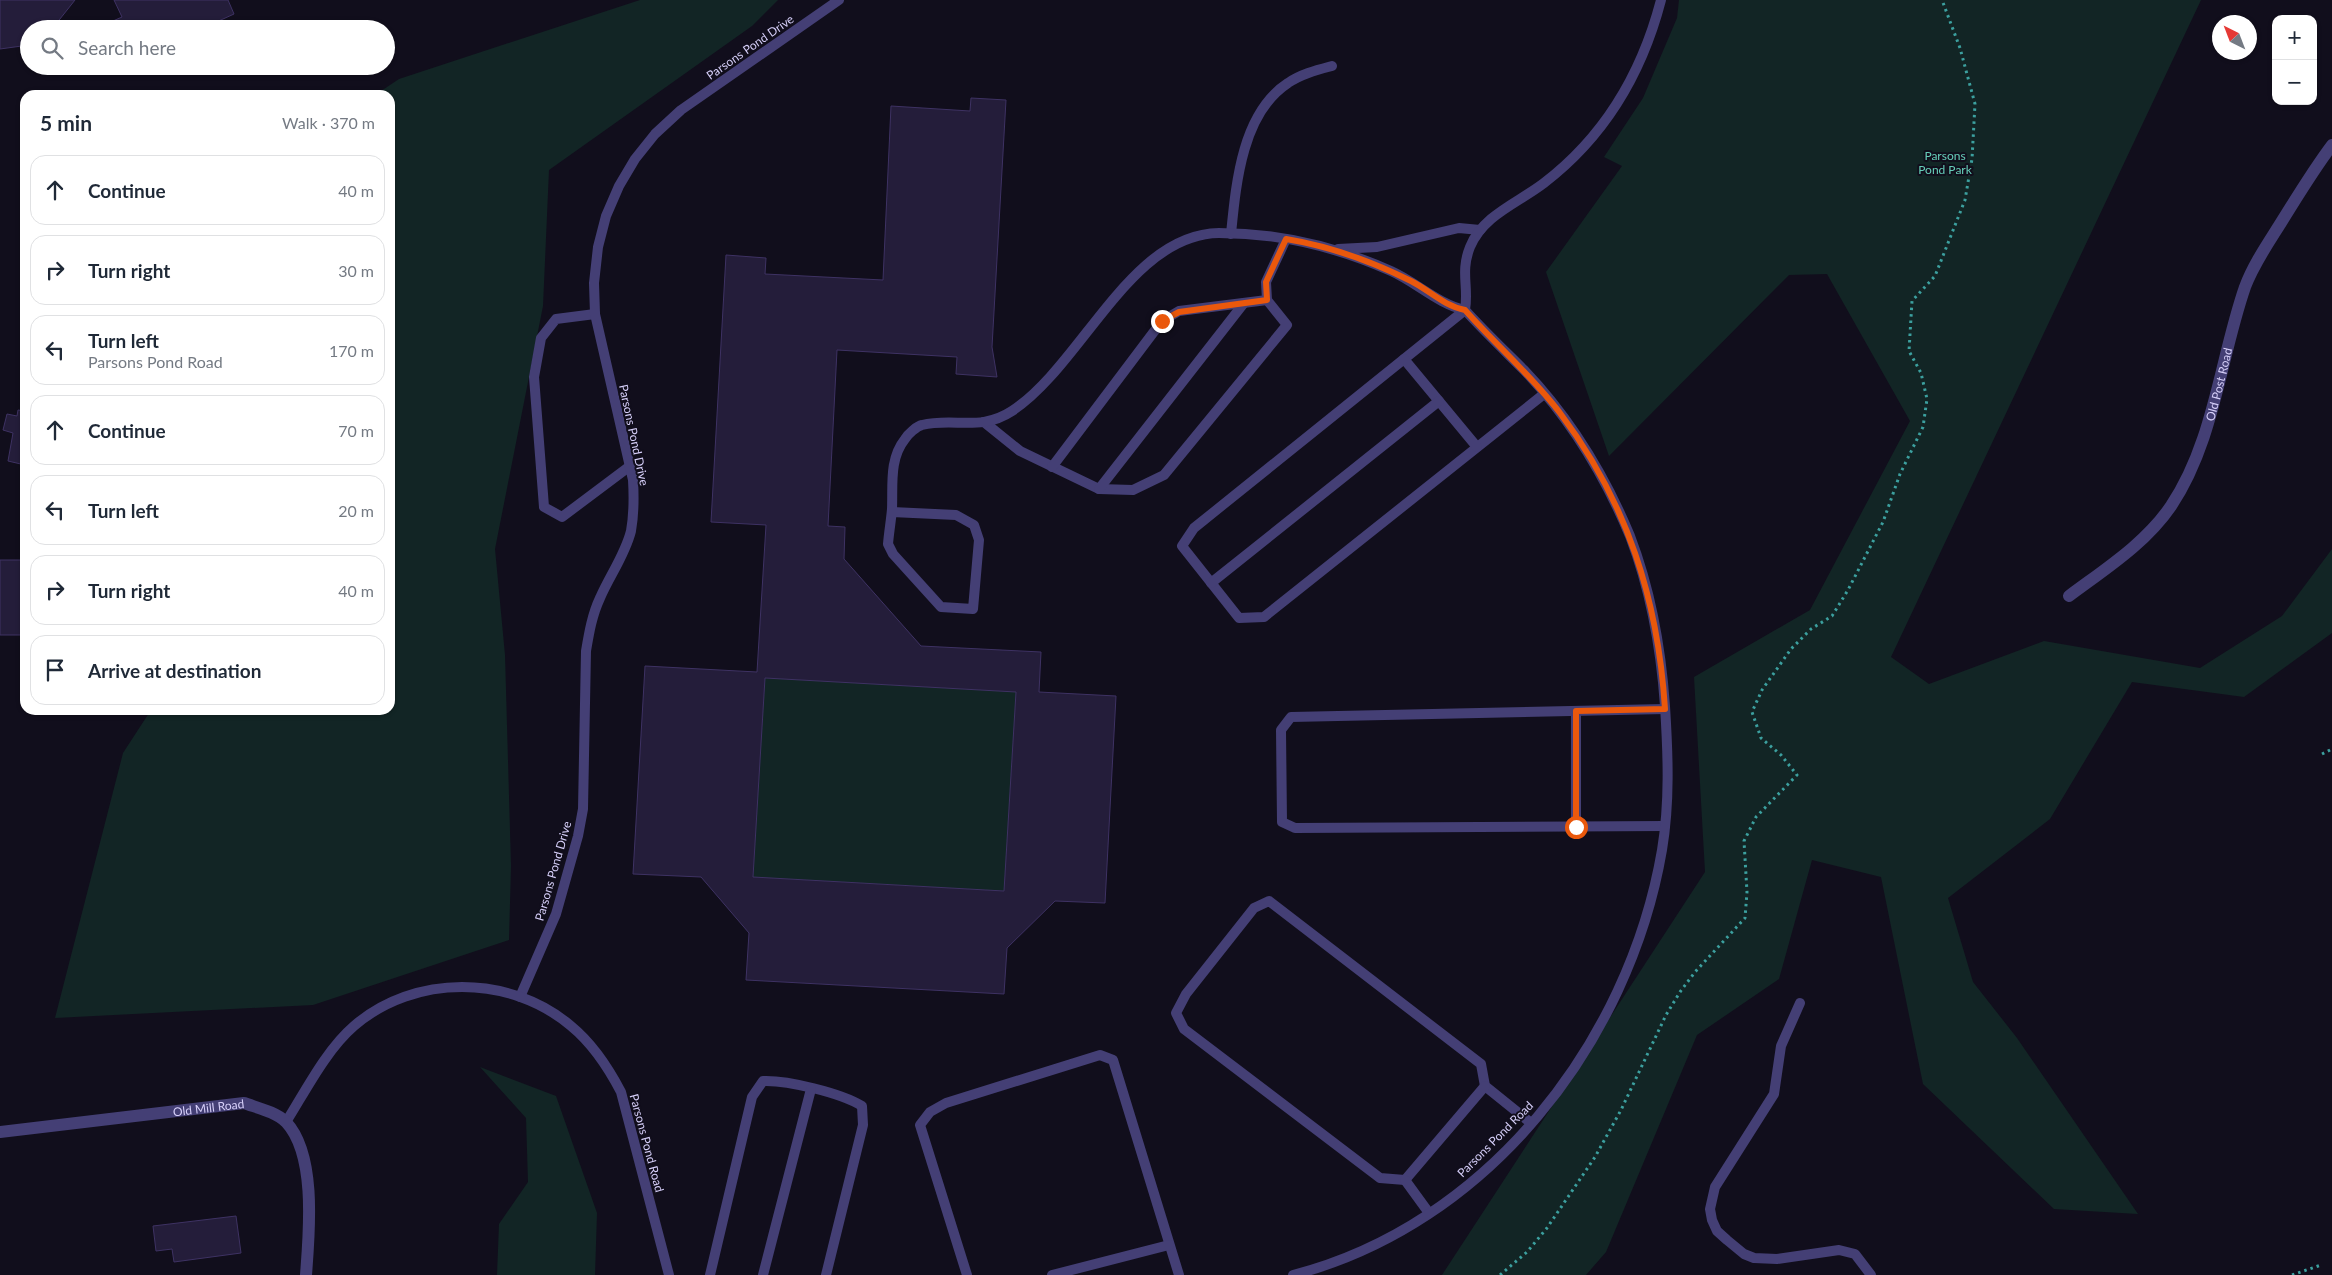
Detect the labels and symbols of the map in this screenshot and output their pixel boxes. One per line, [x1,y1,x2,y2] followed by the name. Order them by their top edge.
[703,11,797,83] street label: Parsons Pond Drive
[2212,15,2257,60] north arrow
[1918,148,1973,177] park label: Parsons Pond Park
[1151,310,1174,333] route end
[2202,346,2235,423] street label: Old Post Road
[616,383,652,487] street label: Parsons Pond Drive
[1565,816,1588,839] route start
[532,819,574,923] street label: Parsons Pond Drive
[627,1092,667,1194] street label: Parsons Pond Road
[172,1096,245,1119] street label: Old Mill Road
[1454,1098,1536,1180] street label: Parsons Pond Road

